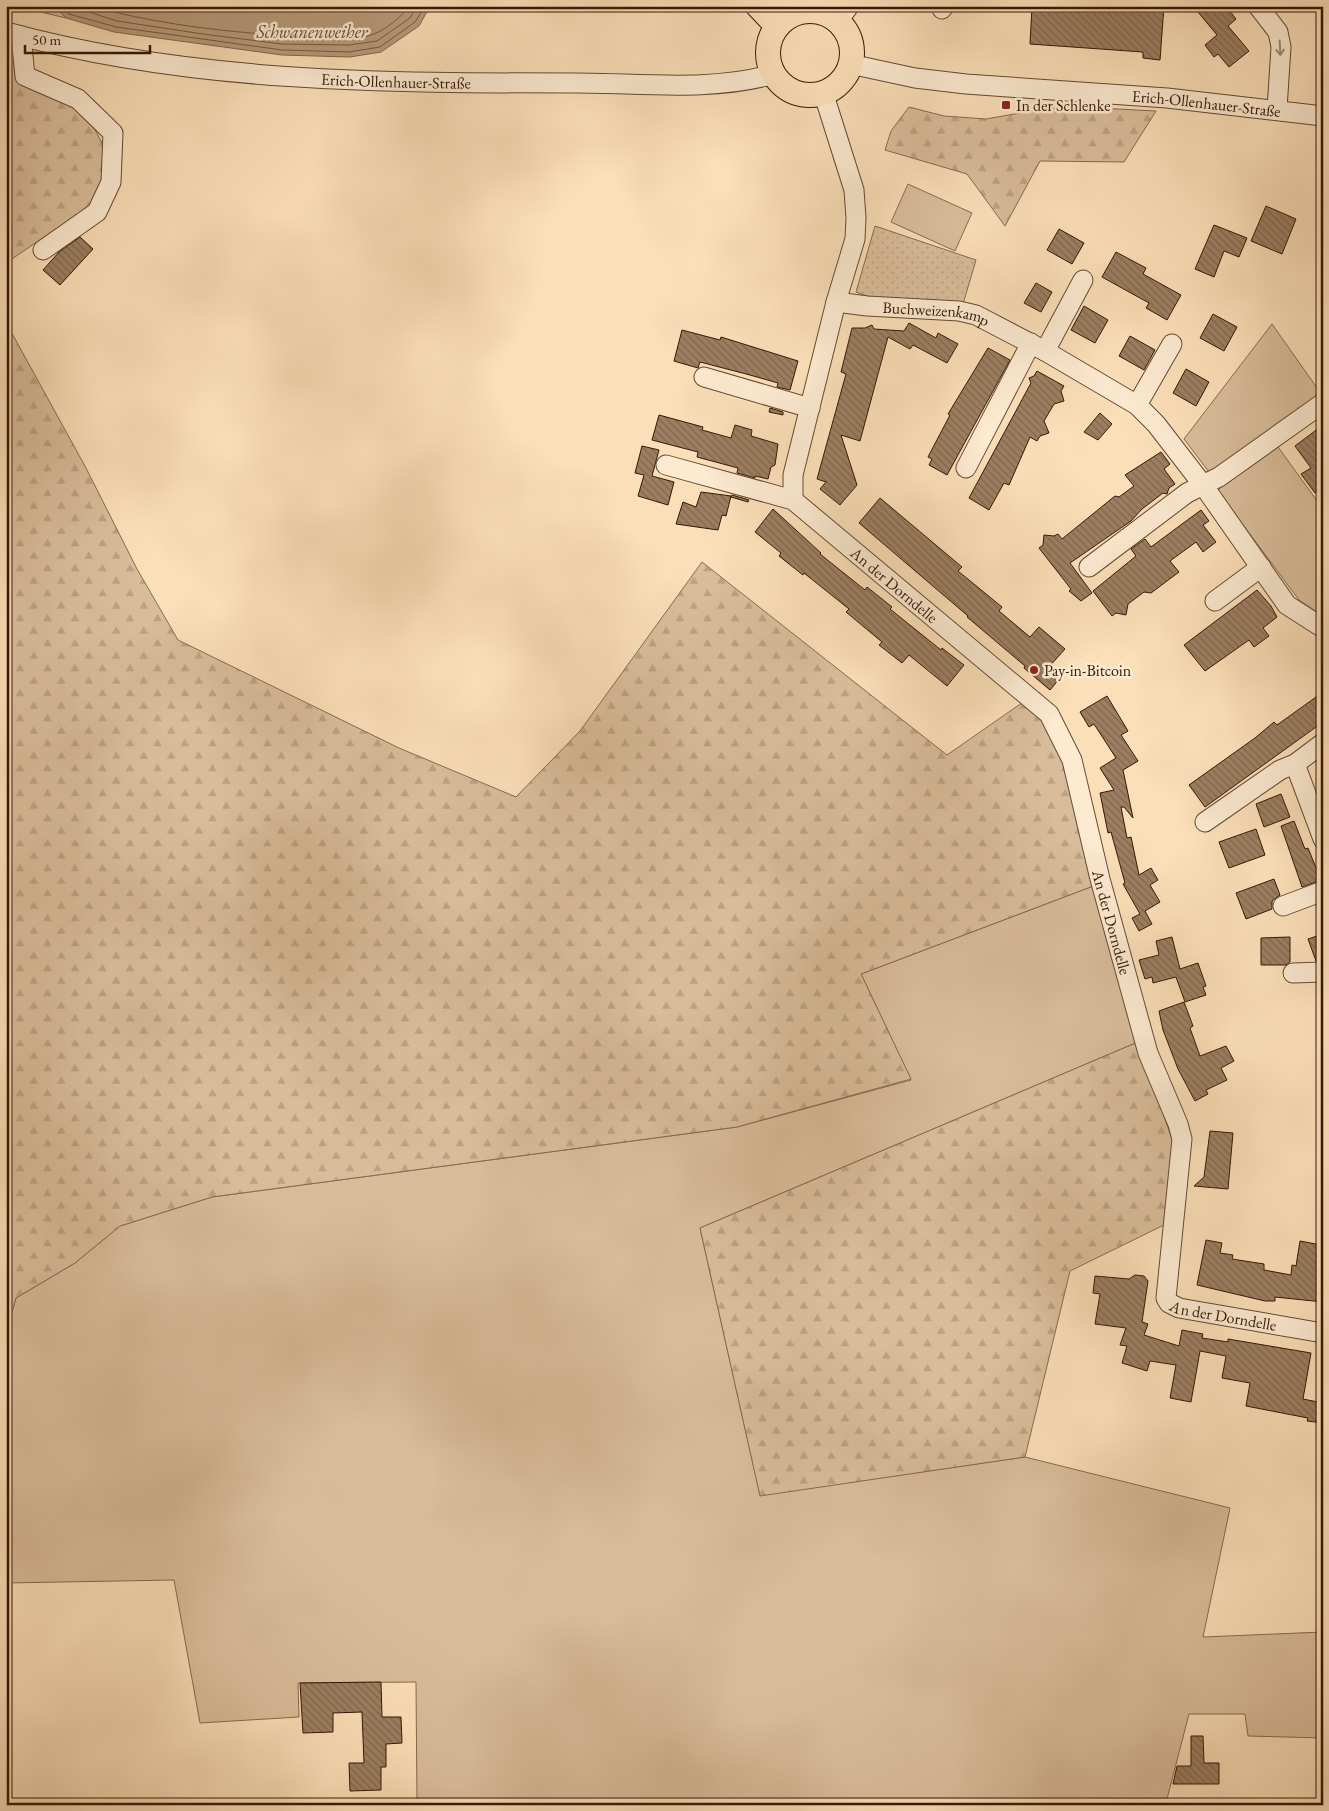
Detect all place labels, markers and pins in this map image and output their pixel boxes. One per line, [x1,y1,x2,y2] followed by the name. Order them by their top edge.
[1016,95,1110,116] place label: In der Schlenke
[1000,99,1012,111] marker: In der Schlenke
[1044,660,1132,681] place label: Pay-in-Bitcoin
[1028,664,1040,676] marker: Pay-in-Bitcoin

